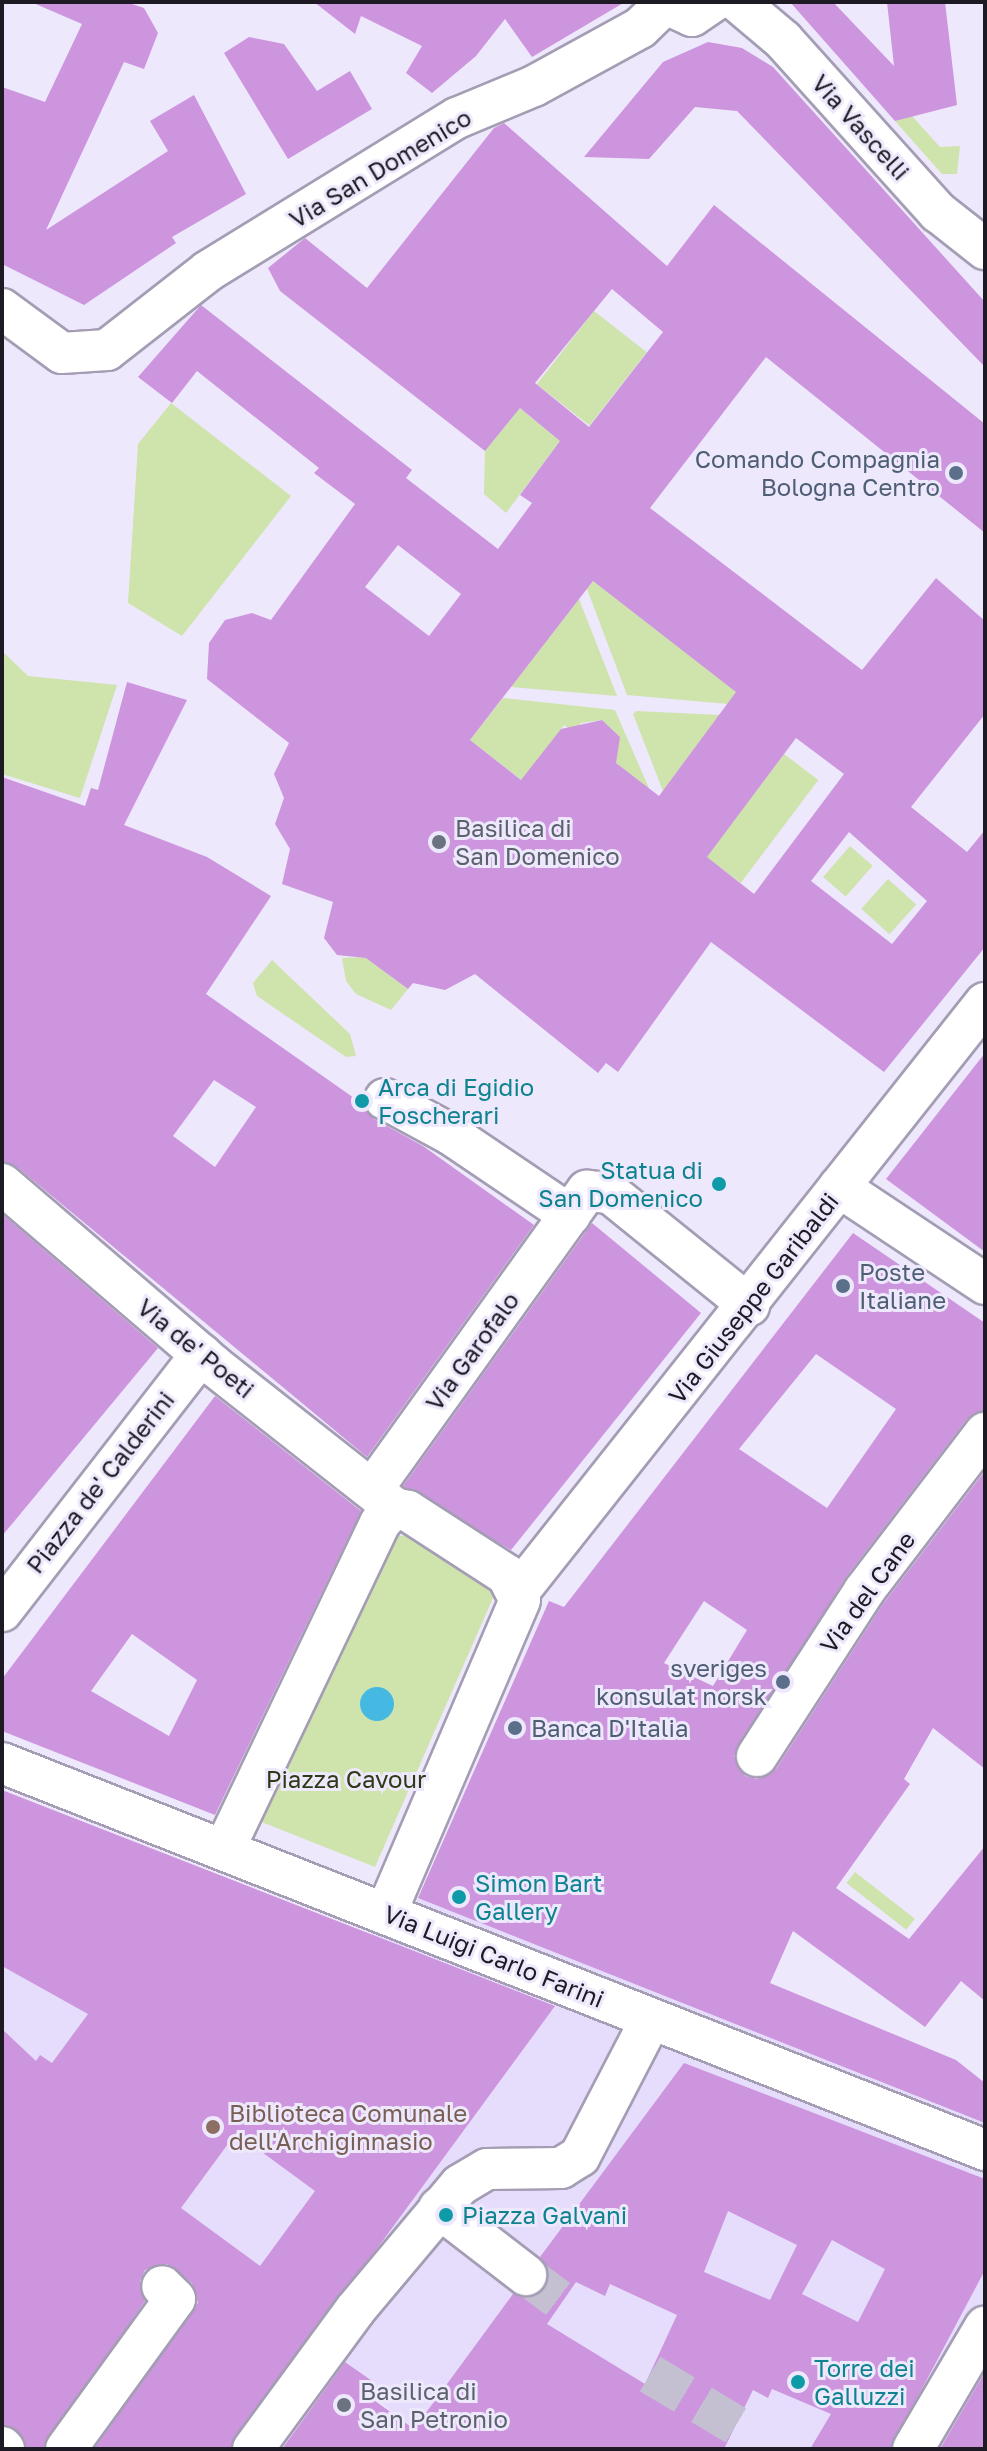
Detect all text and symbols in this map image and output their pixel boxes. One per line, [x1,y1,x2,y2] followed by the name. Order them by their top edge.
[806,68,916,186] street label: Via Vascelli
[284,102,476,234] street label: Via San Domenico
[695,445,940,501] place label: Comando Compagnia Bologna Centro
[947,464,965,482] marker: Comando Compagnia Bologna Centro
[455,814,620,870] place label: Basilica di San Domenico
[430,833,448,851] marker: Basilica di San Domenico
[378,1073,534,1129] place label: Arca di Egidio Foscherari
[353,1092,371,1110] marker: Arca di Egidio Foscherari
[538,1156,703,1212] place label: Statua di San Domenico
[710,1175,728,1193] marker: Statua di San Domenico
[662,1187,844,1409] street label: Via Giuseppe Garibaldi
[859,1258,946,1314] place label: Poste Italiane
[834,1277,852,1295] marker: Poste Italiane
[419,1286,525,1416] street label: Via Garofalo
[132,1292,260,1404] street label: Via de' Poeti
[20,1385,180,1579] street label: Piazza de' Calderini
[813,1526,921,1658] street label: Via del Cane
[596,1654,767,1710] place label: sveriges konsulat norsk
[774,1673,792,1691] marker: sveriges konsulat norsk
[531,1714,688,1742] place label: Banca D'Italia
[506,1719,524,1737] marker: Banca D'Italia
[266,1765,426,1793] park label: Piazza Cavour
[475,1869,602,1925] place label: Simon Bart Gallery
[450,1888,468,1906] marker: Simon Bart Gallery
[380,1899,608,2013] street label: Via Luigi Carlo Farini
[229,2099,467,2155] place label: Biblioteca Comunale dell'Archiginnasio
[204,2118,222,2136] marker: Biblioteca Comunale dell'Archiginnasio
[462,2201,627,2229] place label: Piazza Galvani
[437,2206,455,2224] marker: Piazza Galvani
[814,2354,915,2410] place label: Torre dei Galluzzi
[789,2373,807,2391] marker: Torre dei Galluzzi
[360,2377,508,2433] place label: Basilica di San Petronio
[335,2396,353,2414] marker: Basilica di San Petronio

